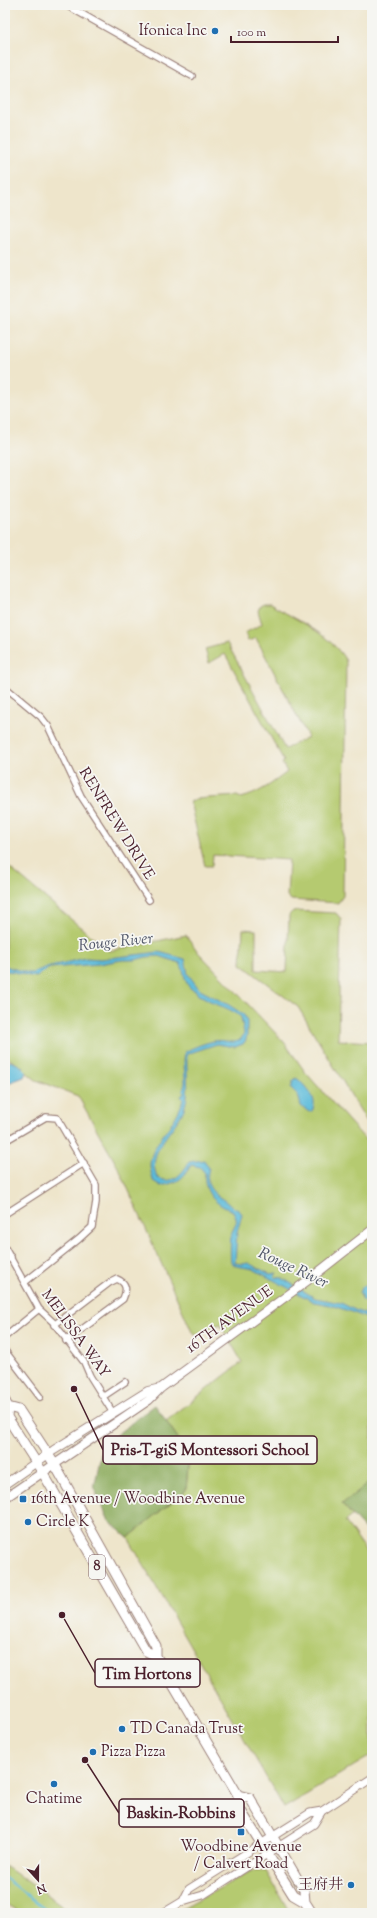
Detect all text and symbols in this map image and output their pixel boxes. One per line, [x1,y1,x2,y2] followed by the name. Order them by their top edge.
[231,18,338,44] scale bar
[139,21,207,42] place label: Ifonica Inc
[237,24,266,42] text: 100 m
[210,26,220,36] marker: Ifonica Inc
[73,764,159,884] street label: RENFREW DRIVE
[78,928,155,958] water label: Rouge River
[254,1243,332,1295] water label: Rouge River
[182,1281,278,1359] street label: 16TH AVENUE
[36,1285,114,1383] street label: MELISSA WAY
[103,1436,317,1464] callout: Pris-T-giS Montessori School
[111,1440,310,1463] text: Pris-T-giS Montessori School
[31,1489,245,1510] place label: 16th Avenue / Woodbine Avenue
[18,1494,28,1504] marker: 16th Avenue / Woodbine Avenue
[36,1512,90,1533] place label: Circle K
[23,1517,33,1527] marker: Circle K
[89,1555,105,1579] road number: 8
[95,1659,200,1687] callout: Tim Hortons
[102,1664,192,1687] text: Tim Hortons
[130,1719,243,1740] place label: TD Canada Trust
[117,1724,127,1734] marker: TD Canada Trust
[101,1742,166,1763] place label: Pizza Pizza
[88,1747,98,1757] marker: Pizza Pizza
[49,1779,59,1789] marker: Chatime
[26,1789,82,1810] place label: Chatime
[119,1799,244,1827] callout: Baskin-Robbins
[127,1803,236,1826] text: Baskin-Robbins
[236,1827,246,1837] marker: Woodbine Avenue / Calvert Road
[180,1837,302,1875] place label: Woodbine Avenue / Calvert Road
[18,1860,58,1900] north arrow
[298,1875,343,1896] place label: 王府井
[34,1879,49,1898] text: N
[346,1880,356,1890] marker: 王府井

